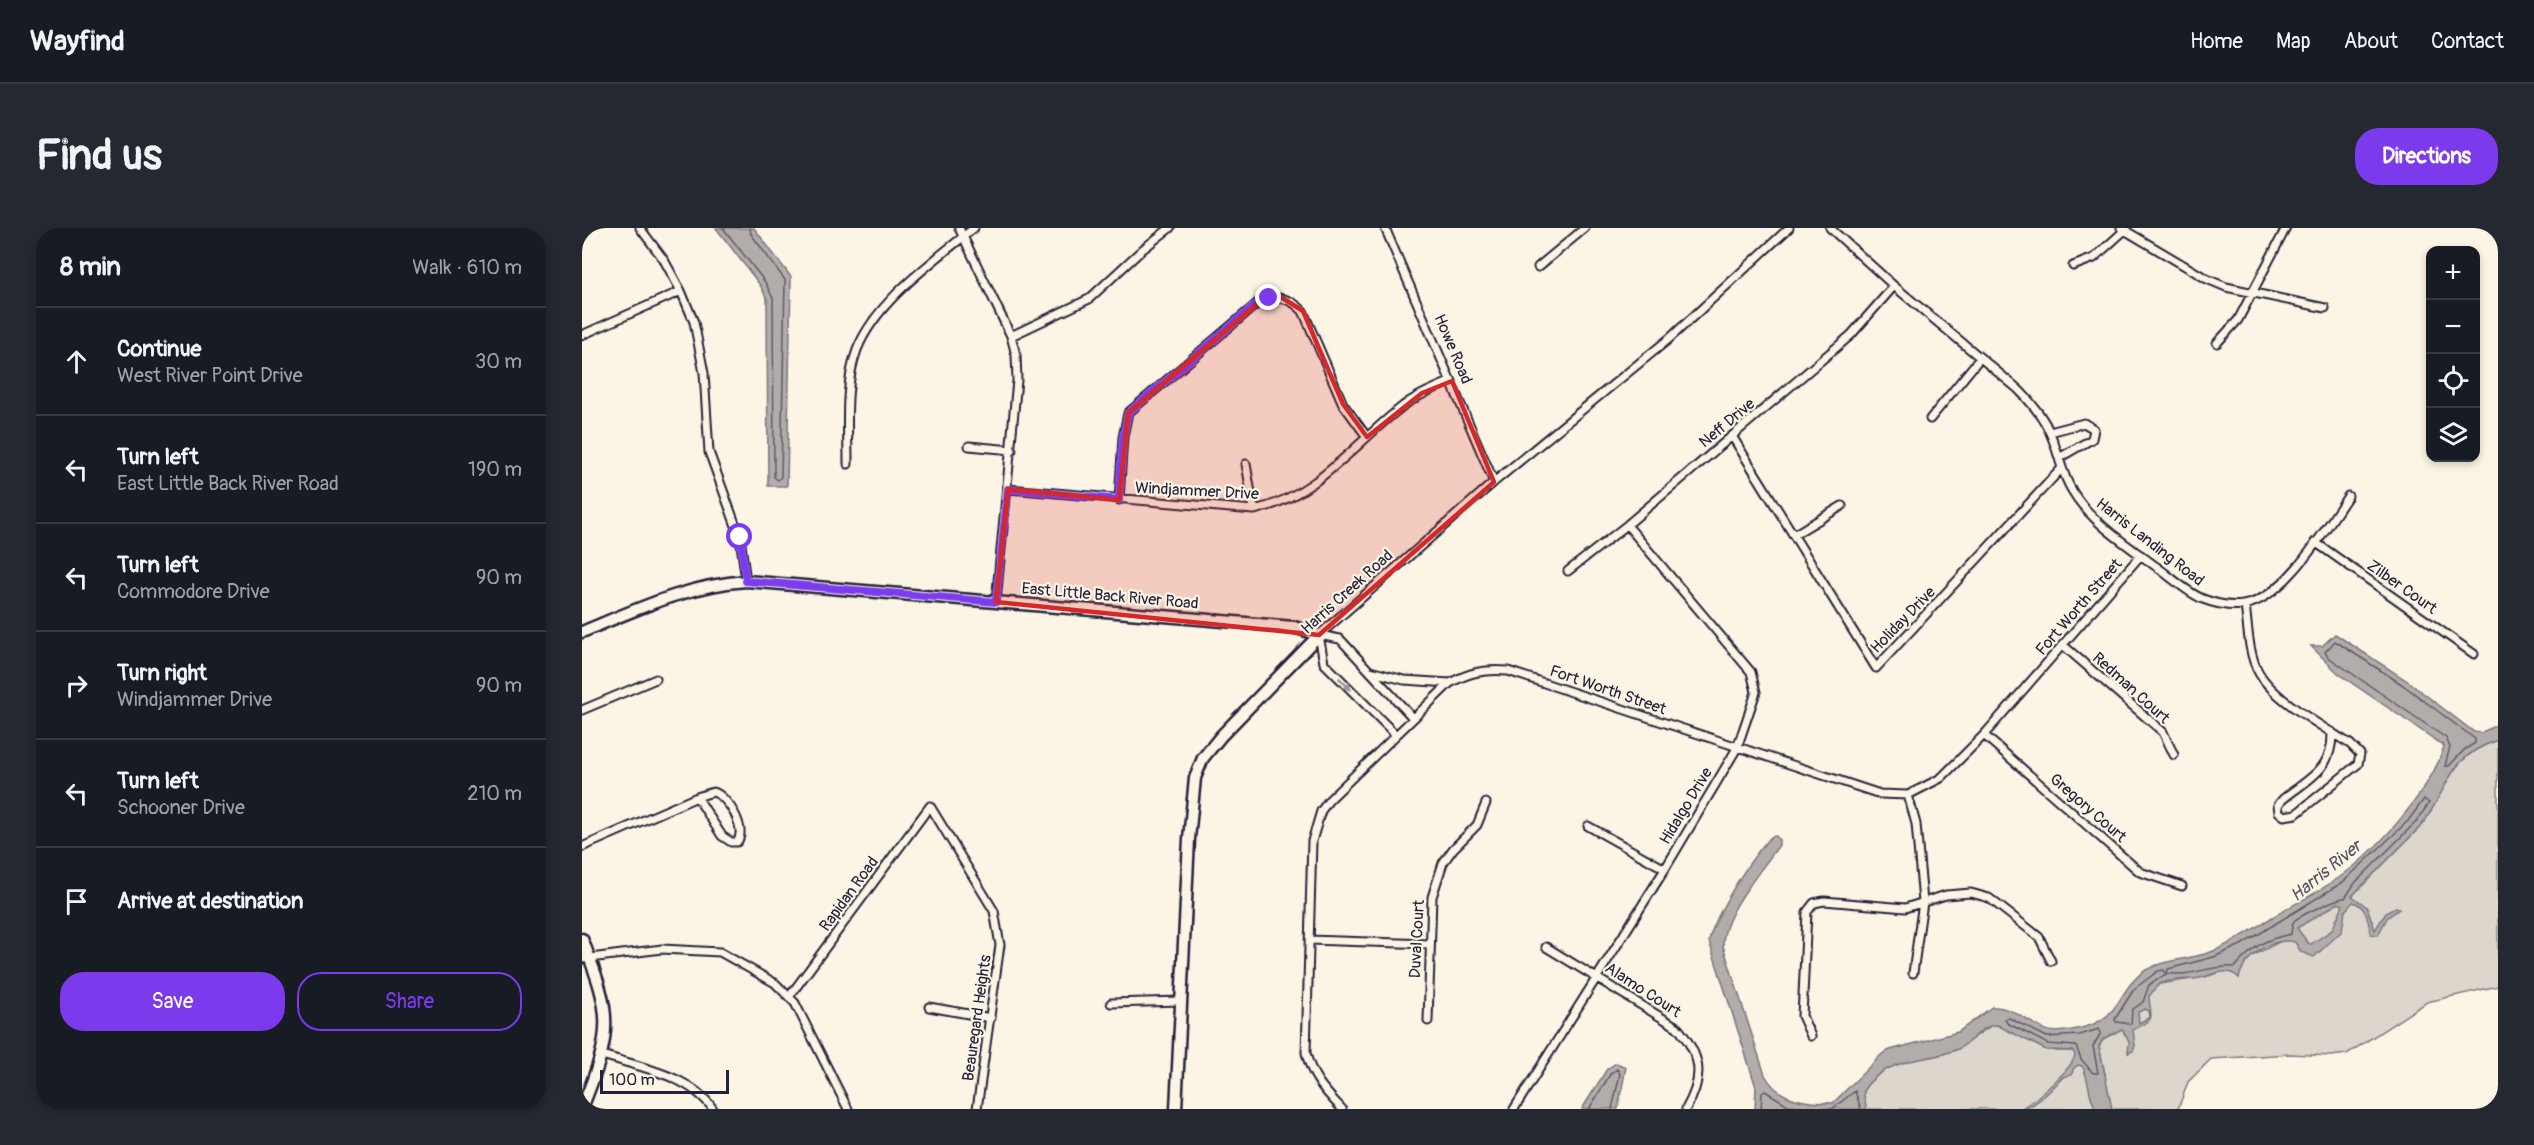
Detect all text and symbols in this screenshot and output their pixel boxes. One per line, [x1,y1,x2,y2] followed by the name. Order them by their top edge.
[30,24,125,59] text: Wayfind
[2190,28,2243,55] text: Home
[2276,28,2311,55] text: Map
[2344,28,2398,55] text: About
[2431,28,2504,55] text: Contact
[2355,128,2498,185] button: Directions
[36,130,162,182] text: Find us
[2426,246,2480,462] map controls
[2426,246,2480,300] button: +
[60,251,121,283] text: 8 min
[412,255,522,280] text: Walk · 610 m
[1255,284,1281,310] route end
[2426,300,2480,354] button: −
[1429,311,1477,387] street label: Howe Road
[117,335,201,363] text: Continue
[60,345,93,378] icon: ahead
[475,349,522,374] text: 30 m
[2426,354,2480,408] button: locate
[117,363,303,388] text: West River Point Drive
[1695,394,1759,452] street label: Neff Drive
[2426,408,2480,462] button: layers
[117,443,199,471] text: Turn left
[60,453,93,486] icon: left
[468,457,522,482] text: 190 m
[117,471,339,496] text: East Little Back River Road
[1135,478,1260,504] street label: Windjammer Drive
[2092,494,2208,590] street label: Harris Landing Road
[726,523,752,549] route start
[1297,545,1397,639] street label: Harris Creek Road
[117,551,199,579] text: Turn left
[2031,554,2127,660] street label: Fort Worth Street
[2363,556,2441,619] street label: Zilber Court
[60,561,93,594] icon: left
[476,565,522,590] text: 90 m
[1021,578,1199,614] street label: East Little Back River Road
[117,579,270,604] text: Commodore Drive
[1866,582,1940,658] street label: Holiday Drive
[2088,648,2174,728] street label: Redman Court
[117,659,207,687] text: Turn right
[1547,661,1669,719] street label: Fort Worth Street
[60,669,93,702] icon: right
[476,673,522,698] text: 90 m
[1338,677,1352,691] one-way arrow
[117,687,272,712] text: Windjammer Drive
[1655,764,1717,848] street label: Hidalgo Drive
[117,767,199,795] text: Turn left
[2046,769,2131,847] street label: Gregory Court
[60,777,93,810] icon: left
[467,781,522,806] text: 210 m
[117,795,245,820] text: Schooner Drive
[2286,834,2368,907] water label: Harris River
[815,853,883,935] street label: Rapidan Road
[60,885,93,918] icon: arrive
[117,887,303,915] text: Arrive at destination
[1405,899,1429,979] street label: Duval Court
[958,954,996,1082] street label: Beauregard Heights
[1601,958,1685,1022] street label: Alamo Court
[60,972,285,1031] button: Save
[297,972,522,1031] button: Share
[600,1067,729,1094] scale bar
[609,1070,655,1090] text: 100 m

